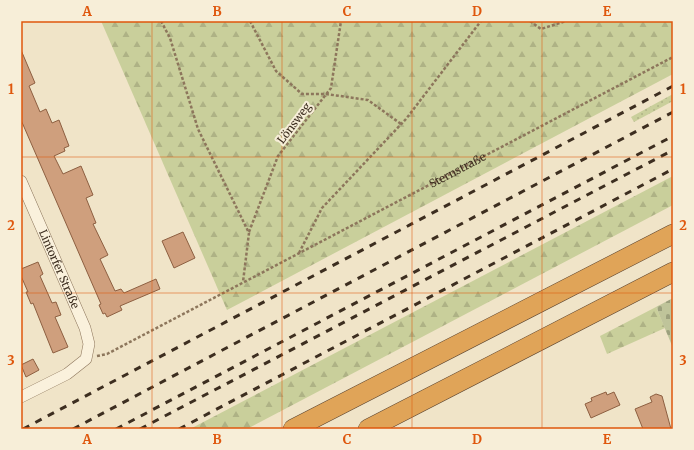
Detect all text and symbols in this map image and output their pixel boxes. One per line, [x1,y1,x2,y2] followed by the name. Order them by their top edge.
[81,3,92,20] text: A
[212,3,222,20] text: B
[343,3,352,20] text: C
[472,3,482,20] text: D
[603,3,612,20] text: E
[8,81,14,98] text: 1
[680,81,686,98] text: 1
[274,99,314,146] street label: Lönsweg
[427,149,488,191] street label: Sternstraße
[7,217,15,234] text: 2
[679,217,687,234] text: 2
[36,227,83,311] street label: Lintorfer Straße
[7,352,15,369] text: 3
[679,352,687,369] text: 3
[81,431,92,448] text: A
[212,431,222,448] text: B
[343,431,352,448] text: C
[472,431,482,448] text: D
[603,431,612,448] text: E

